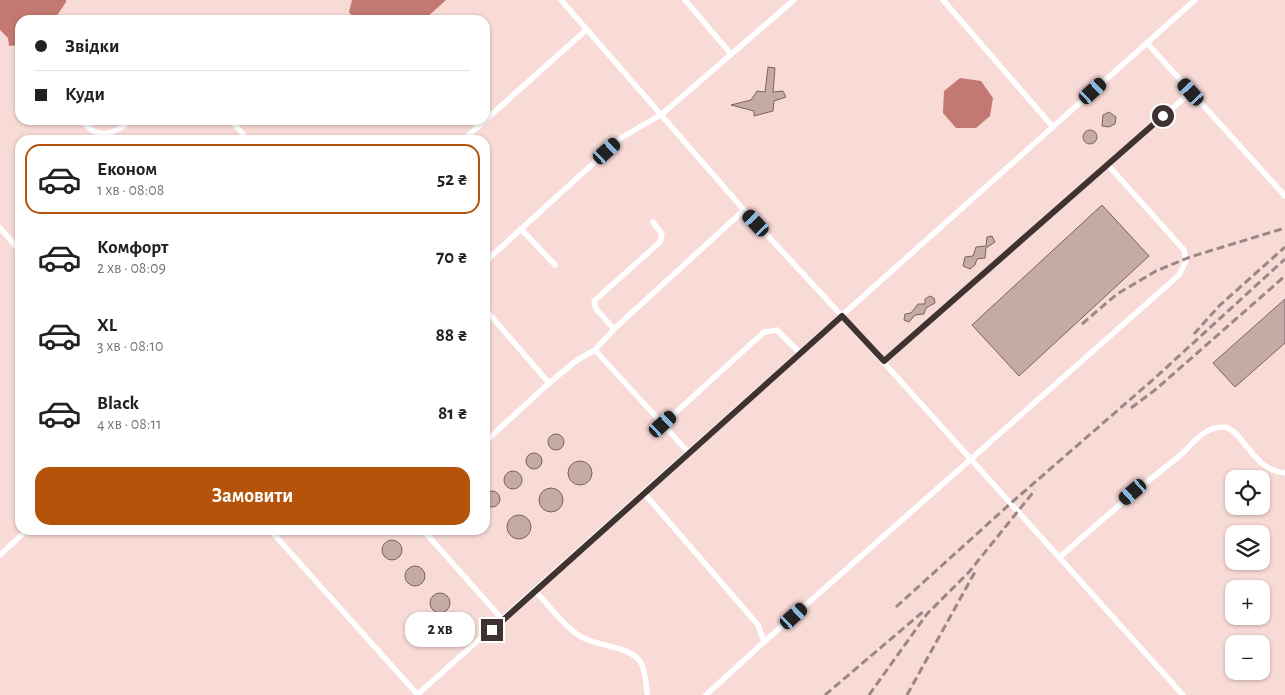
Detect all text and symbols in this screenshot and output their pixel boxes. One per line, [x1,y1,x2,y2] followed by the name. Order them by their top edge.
[65,37,119,56] text: Звідки
[1076,75,1109,107] car
[1175,76,1206,108] car
[65,85,105,104] text: Куди
[1152,105,1174,127] route start
[590,135,623,167] car
[37,157,82,202] icon: car
[97,160,157,179] text: Економ
[437,170,468,189] text: 52 ₴
[97,182,164,198] text: 1 хв · 08:08
[740,207,771,239] car
[37,235,82,280] icon: car
[97,238,168,257] text: Комфорт
[436,248,468,267] text: 70 ₴
[97,260,166,276] text: 2 хв · 08:09
[37,313,82,358] icon: car
[97,316,117,335] text: XL
[435,326,468,345] text: 88 ₴
[97,338,163,354] text: 3 хв · 08:10
[37,391,82,436] icon: car
[97,394,139,413] text: Black
[438,404,468,423] text: 81 ₴
[646,408,679,440] car
[97,416,162,432] text: 4 хв · 08:11
[35,467,470,525] button: Замовити
[1225,470,1270,680] map controls
[1225,470,1270,515] button: locate
[1116,476,1149,508] car
[1225,525,1270,570] button: layers
[1225,580,1270,625] button: +
[777,600,810,632] car
[404,612,474,648] callout: 2 хв
[481,619,503,641] route end
[427,621,453,637] text: 2 хв
[1225,635,1270,680] button: −

